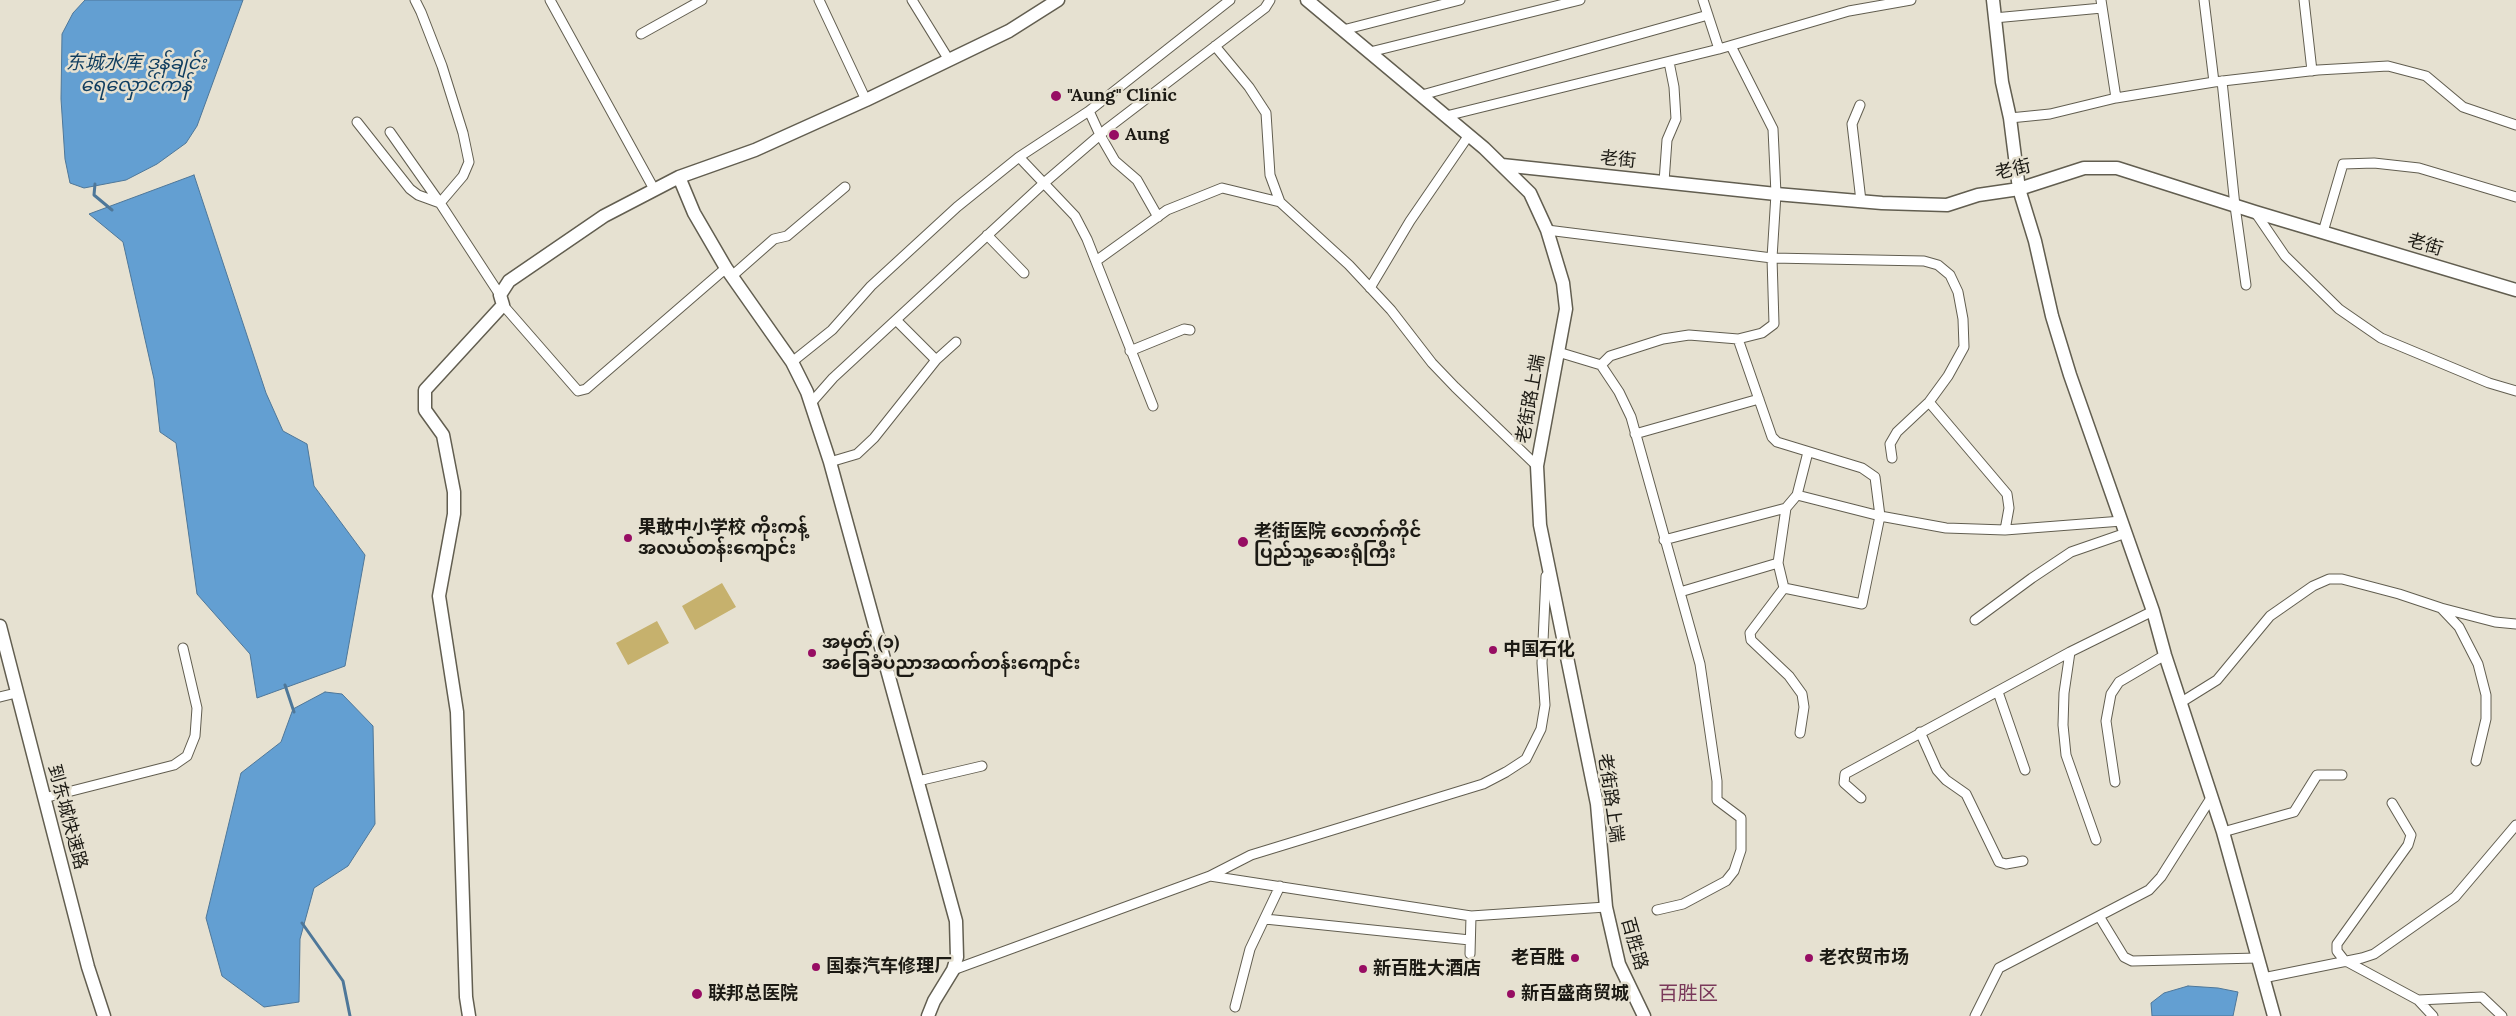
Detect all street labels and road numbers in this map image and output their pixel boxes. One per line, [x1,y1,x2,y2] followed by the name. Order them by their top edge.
[1599,147,1637,173] street label: 老街
[1993,155,2033,185] street label: 老街
[2405,229,2445,261] street label: 老街
[1513,353,1549,445] street label: 老街路上端
[1593,752,1627,844] street label: 老街路上端
[43,762,91,872] street label: 到东城快速路
[1616,915,1652,973] street label: 百胜路

